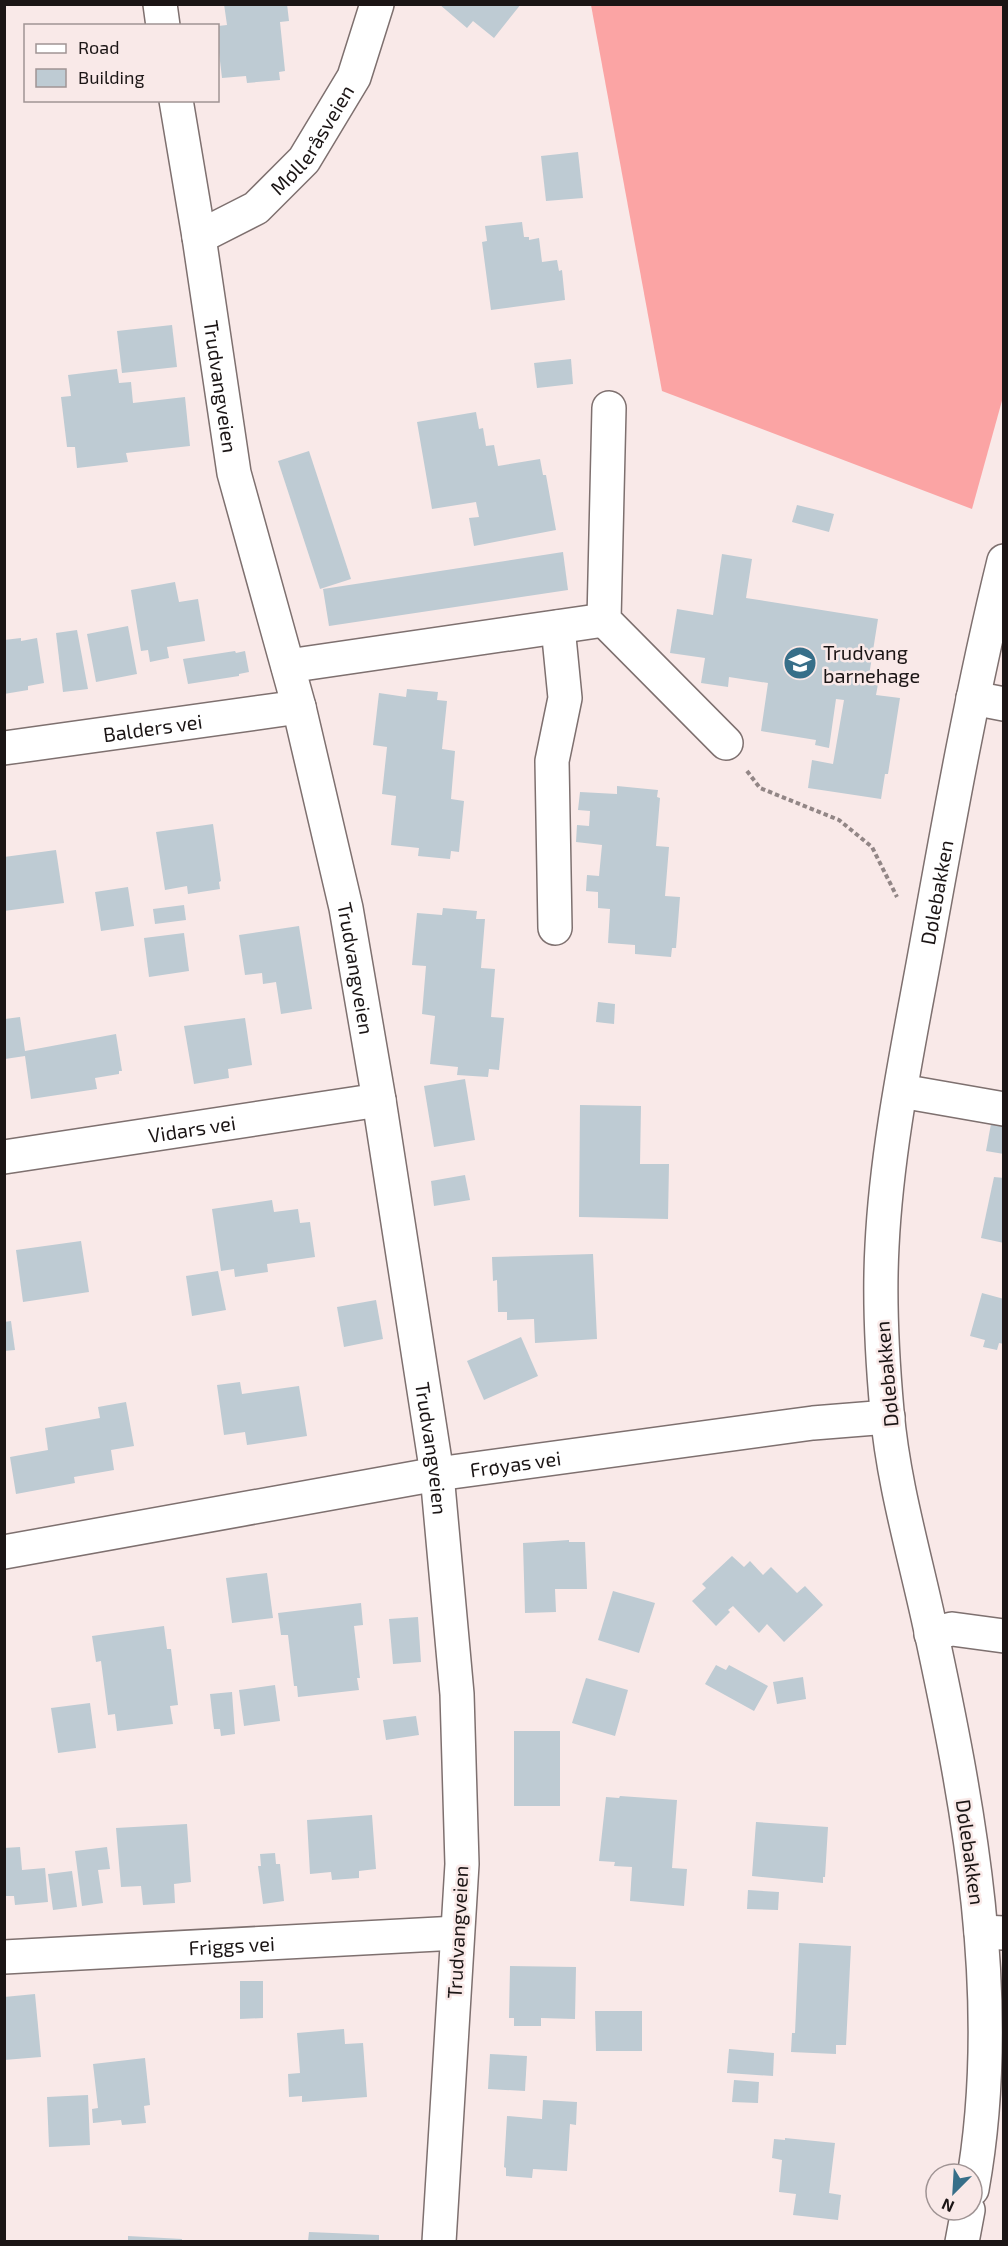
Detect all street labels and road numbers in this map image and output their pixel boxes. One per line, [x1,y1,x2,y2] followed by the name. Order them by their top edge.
[265,80,359,199] street label: Mølleråsveien
[199,319,243,454] street label: Trudvangveien
[101,709,204,746] street label: Balders vei
[915,838,957,947] street label: Dølebakken
[333,900,380,1036] street label: Trudvangveien
[147,1110,237,1147] street label: Vidars vei
[869,1320,903,1428] street label: Dølebakken
[411,1380,453,1516] street label: Trudvangveien
[468,1445,562,1481] street label: Frøyas vei
[952,1798,990,1906] street label: Dølebakken
[442,1865,472,1999] street label: Trudvangveien
[188,1931,275,1959] street label: Friggs vei

